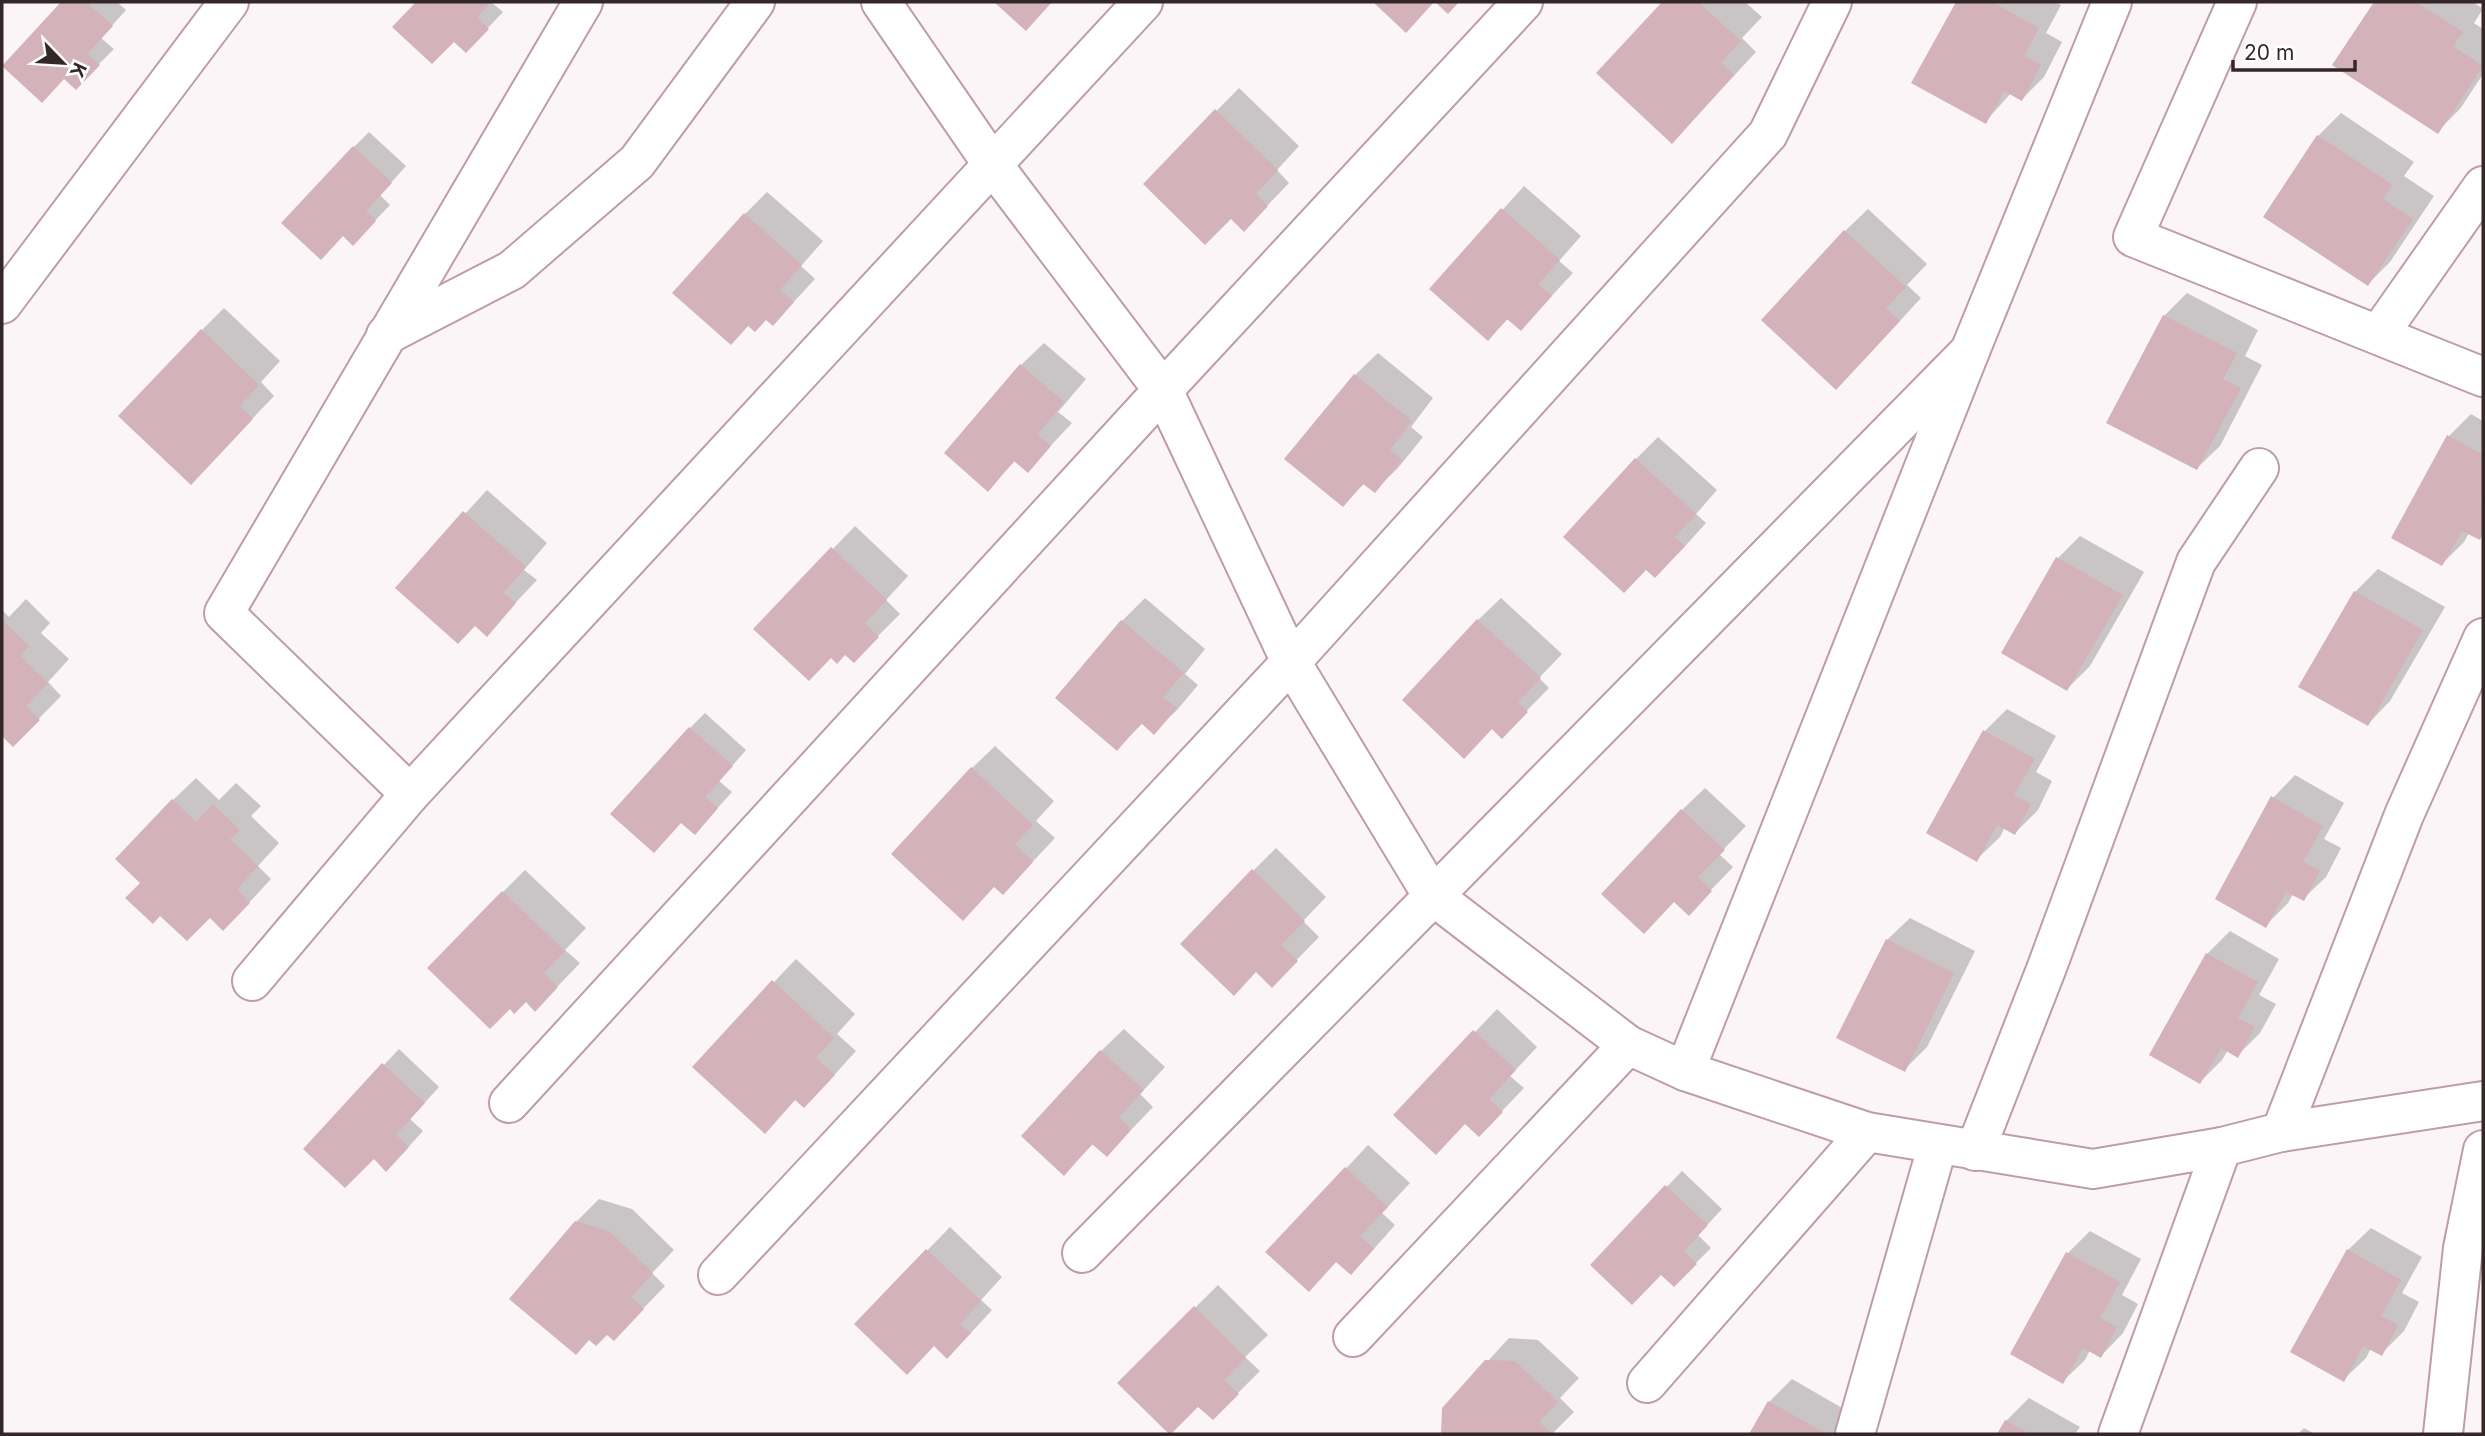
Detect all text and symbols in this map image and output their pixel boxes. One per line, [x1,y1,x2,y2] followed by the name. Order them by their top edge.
[28,28,98,98] north arrow
[2233,28,2356,72] scale bar
[2244,40,2294,65] text: 20 m
[65,59,91,81] text: K

